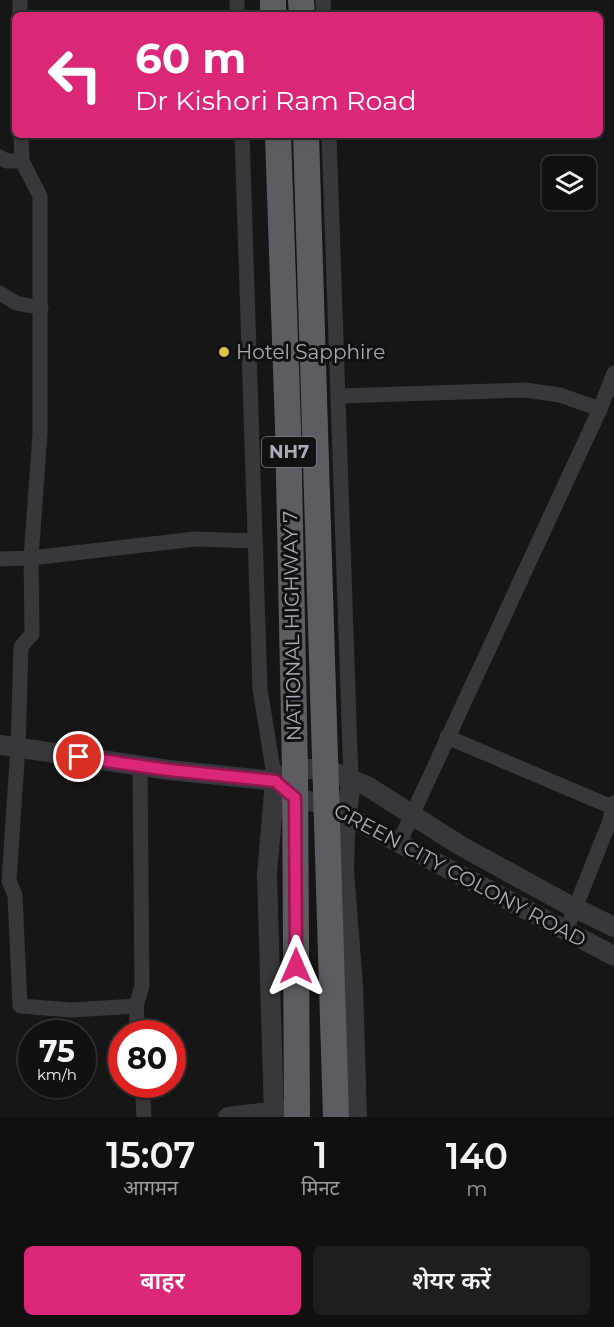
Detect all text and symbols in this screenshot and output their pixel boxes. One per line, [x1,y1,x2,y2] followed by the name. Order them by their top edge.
[135,32,246,84] text: 60 m
[36,36,114,114] icon: left
[135,84,417,117] text: Dr Kishori Ram Road
[542,156,596,210] map controls
[542,156,596,210] button: layers
[236,340,385,364] place label: Hotel Sapphire
[217,345,231,359] marker: Hotel Sapphire
[262,437,316,467] road number: NH7
[278,511,306,741] street label: NATIONAL HIGHWAY 7
[53,731,104,782] pin
[62,740,95,773] icon: arrive
[330,798,590,952] street label: GREEN CITY COLONY ROAD
[264,934,328,998] position arrow
[108,1020,186,1098] speed limit sign: 80
[39,1033,75,1070] text: 75
[37,1065,77,1084] text: km/h
[106,1133,195,1177] text: 15:07
[314,1133,327,1177] text: 1
[446,1134,508,1178] text: 140
[123,1176,178,1200] text: आगमन
[301,1176,340,1200] text: मिनट
[466,1177,487,1201] text: m
[24,1246,301,1315] button: बाहर
[313,1246,590,1315] button: शेयर करें

